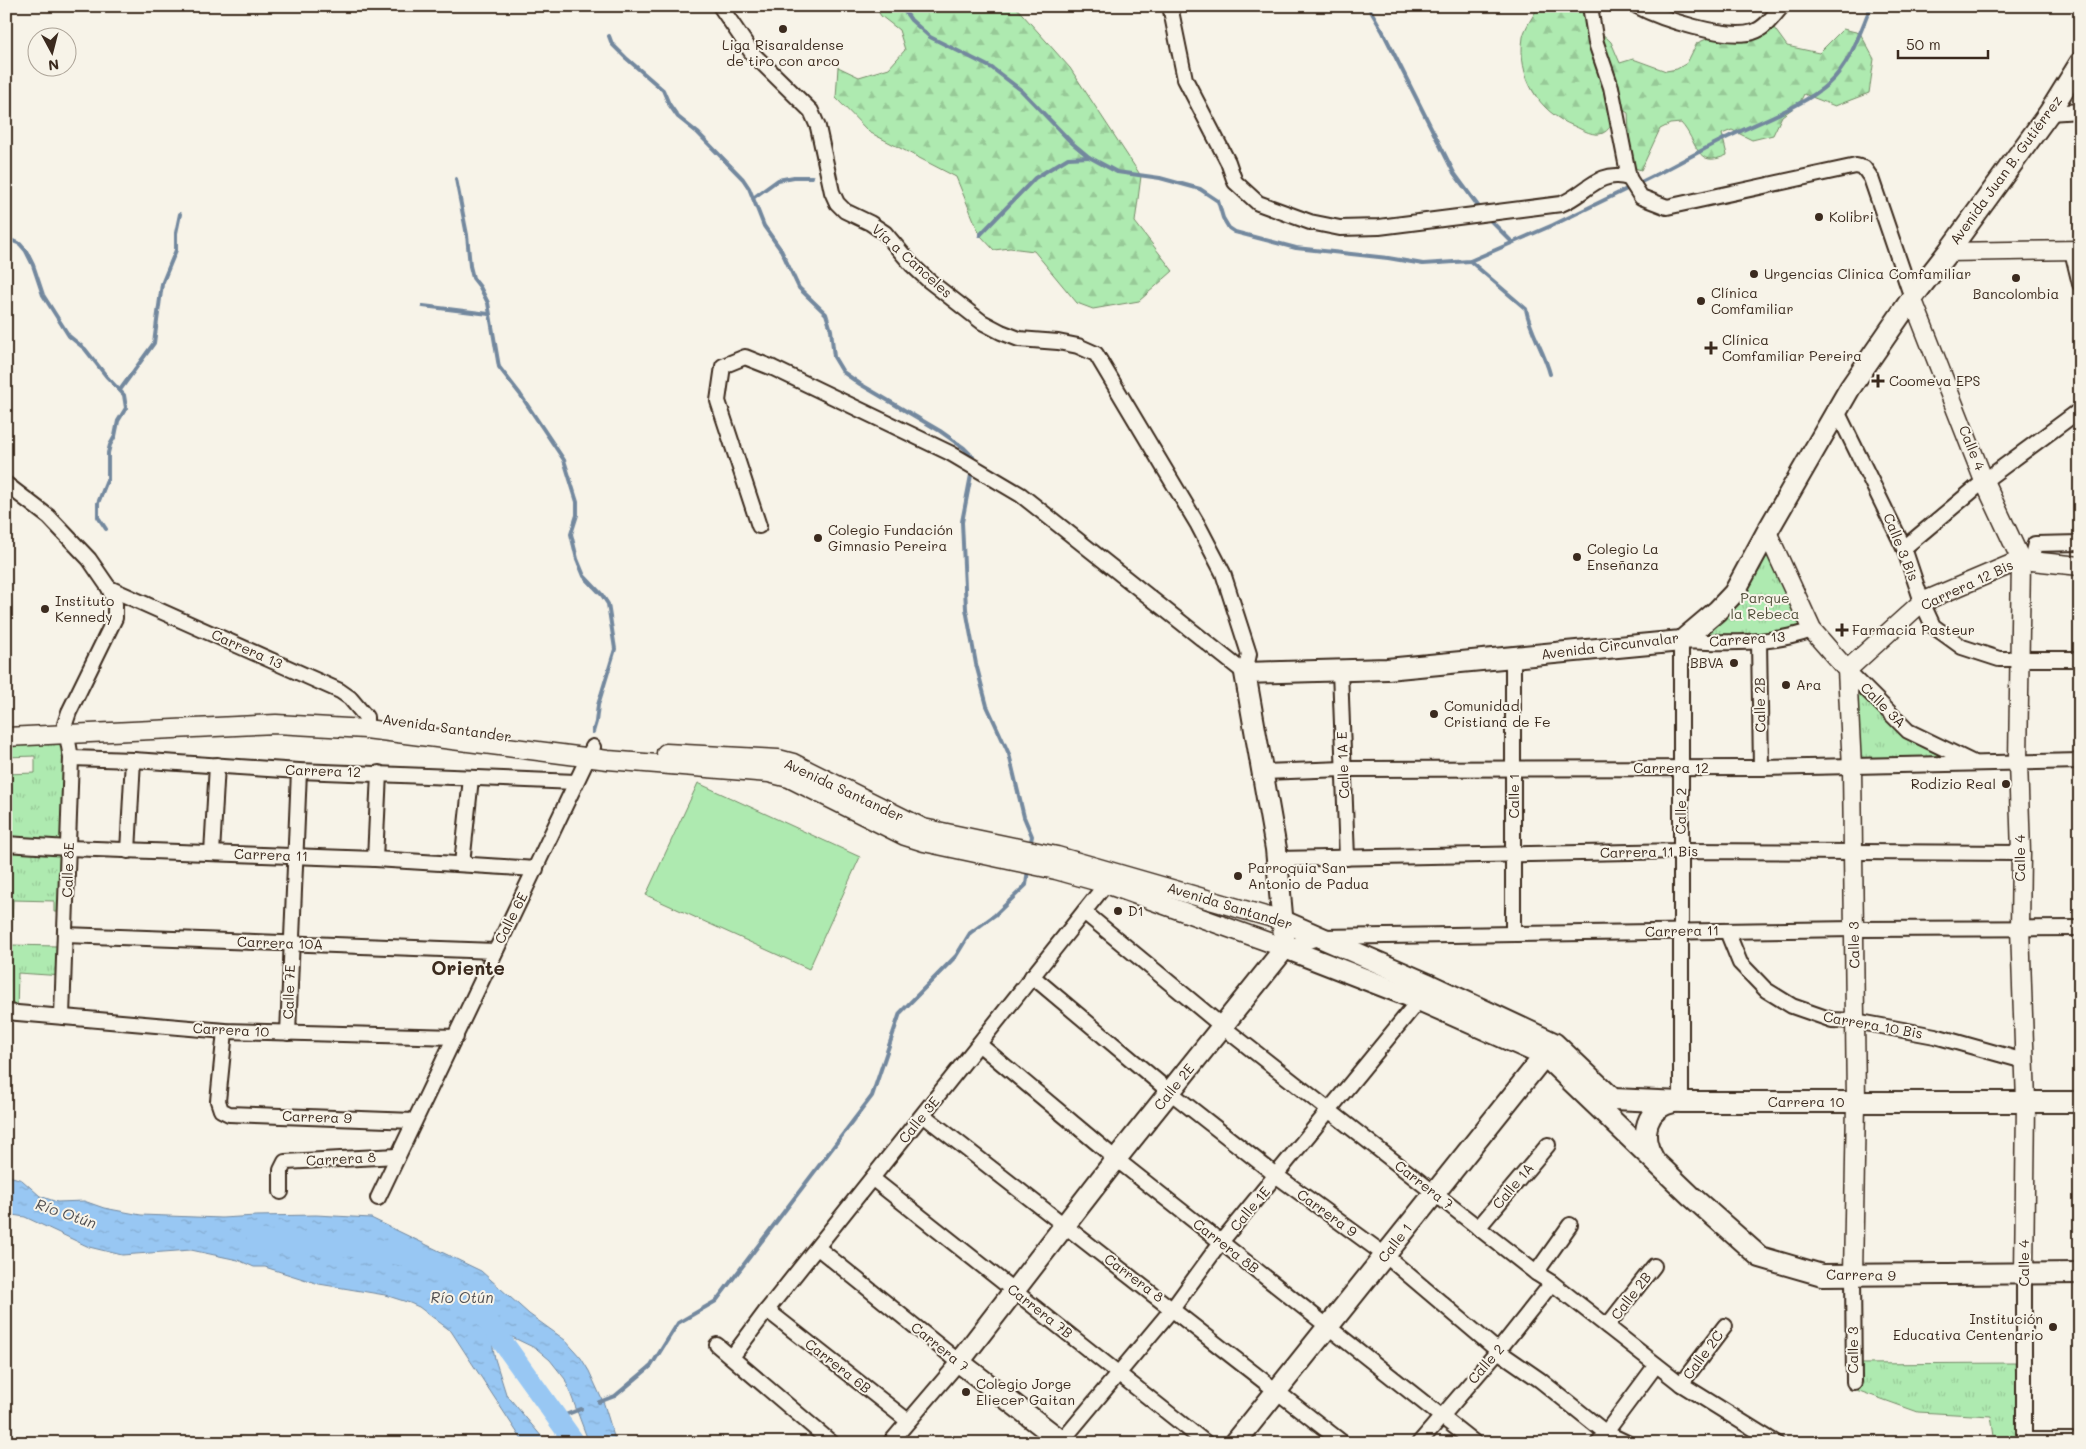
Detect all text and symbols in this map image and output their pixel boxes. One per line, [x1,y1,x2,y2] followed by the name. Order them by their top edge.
[777,23,789,35] marker: Liga Risaraldense de tiro con arco
[28,28,78,78] north arrow
[1898,28,1988,60] scale bar
[1906,34,1941,54] text: 50 m
[722,35,844,70] place label: Liga Risaraldense de tiro con arco
[47,55,60,75] text: N
[1945,91,2066,248] street label: Avenida Juan B. Gutiérrez
[1829,207,1874,226] place label: Kolibri
[1813,211,1825,223] marker: Kolibri
[868,219,957,302] street label: Vía a Canceles
[1764,264,1971,283] place label: Urgencias Clinica Comfamiliar
[1748,268,1760,280] marker: Urgencias Clinica Comfamiliar
[2010,272,2022,284] marker: Bancolombia
[1711,283,1794,318] place label: Clínica Comfamiliar
[1973,284,2059,303] place label: Bancolombia
[1695,295,1707,307] marker: Clínica Comfamiliar
[1722,330,1862,365] place label: Clínica Comfamiliar Pereira
[1704,341,1718,355] marker: Clínica Comfamiliar Pereira
[1889,371,1981,390] place label: Coomeva EPS
[1871,374,1885,388] marker: Coomeva EPS
[1955,422,1990,474] street label: Calle 4
[1879,510,1924,583] street label: Calle 3 Bis
[828,520,953,555] place label: Colegio Fundación Gimnasio Pereira
[812,532,824,544] marker: Colegio Fundación Gimnasio Pereira
[1587,539,1659,574] place label: Colegio La Enseñanza
[1571,551,1583,563] marker: Colegio La Enseñanza
[1917,555,2016,614] street label: Carrera 12 Bis
[1731,588,1799,623] park label: Parque la Rebeca
[55,591,114,626] place label: Instituto Kennedy
[39,603,51,615] marker: Instituto Kennedy
[1852,620,1975,639] place label: Farmacia Pasteur
[209,624,286,673] street label: Carrera 13
[1836,624,1848,636] marker: Farmacia Pasteur
[1708,626,1786,651] street label: Carrera 13
[1540,628,1680,663] street label: Avenida Circunvalar
[1690,653,1724,672] place label: BBVA
[1728,657,1740,669] marker: BBVA
[1796,675,1821,694] place label: Ara
[1750,677,1769,733] street label: Calle 2B
[1857,678,1910,731] street label: Calle 3A
[1780,679,1792,691] marker: Ara
[1444,696,1551,731] place label: Comunidad Cristiana de Fe
[1428,708,1440,720] marker: Comunidad Cristiana de Fe
[381,709,513,746] street label: Avenida Santander
[1332,731,1353,799] street label: Calle 1A E
[781,753,907,826] street label: Avenida Santander
[1633,758,1709,777] street label: Carrera 12
[285,760,361,781] street label: Carrera 12
[1504,773,1523,819] street label: Calle 1
[1911,774,1996,793] place label: Rodizio Real
[2000,778,2012,790] marker: Rodizio Real
[1671,787,1690,835] street label: Calle 2
[2010,834,2029,882] street label: Calle 4
[1600,841,1698,862] street label: Carrera 11 Bis
[57,842,78,898] street label: Calle 8E
[234,844,308,865] street label: Carrera 11
[1248,858,1369,893] place label: Parroquia San Antonio de Padua
[1232,870,1244,882] marker: Parroquia San Antonio de Padua
[1165,877,1295,934] street label: Avenida Santander
[490,889,532,947] street label: Calle 6E
[1128,901,1144,920] place label: D1
[1112,905,1124,917] marker: D1
[1645,920,1719,941] street label: Carrera 11
[1844,921,1863,969] street label: Calle 3
[237,932,323,953] street label: Carrera 10A
[431,955,505,980] district label: Oriente
[278,964,299,1020] street label: Calle 7E
[1822,1006,1924,1043] street label: Carrera 10 Bis
[192,1018,270,1041] street label: Carrera 10
[1149,1059,1198,1114] street label: Calle 2E
[894,1092,943,1147] street label: Calle 3E
[1768,1092,1845,1111] street label: Carrera 10
[282,1106,352,1127] street label: Carrera 9
[305,1147,376,1170] street label: Carrera 8
[1391,1156,1458,1214] street label: Carrera 7
[1488,1159,1538,1213] street label: Calle 1A
[1225,1182,1274,1235] street label: Calle 1E
[1293,1184,1361,1241] street label: Carrera 9
[33,1193,99,1233] water label: Río Otún
[1189,1214,1263,1277] street label: Carrera 8B
[1373,1219,1416,1266] street label: Calle 1
[2014,1239,2033,1287] street label: Calle 4
[1101,1249,1168,1306] street label: Carrera 8
[1826,1264,1896,1285] street label: Carrera 9
[1606,1268,1655,1323] street label: Calle 2B
[1004,1279,1077,1342] street label: Carrera 7B
[430,1287,494,1307] water label: Río Otún
[1893,1309,2043,1344] place label: Institución Educativa Centenario
[907,1317,973,1376] street label: Carrera 7
[2047,1321,2059,1333] marker: Institución Educativa Centenario
[1678,1326,1727,1383] street label: Calle 2C
[1843,1326,1862,1374] street label: Calle 3
[801,1334,875,1397] street label: Carrera 6B
[1463,1340,1508,1388] street label: Calle 2
[976,1374,1075,1409] place label: Colegio Jorge Eliecer Gaitan
[960,1386,972,1398] marker: Colegio Jorge Eliecer Gaitan

